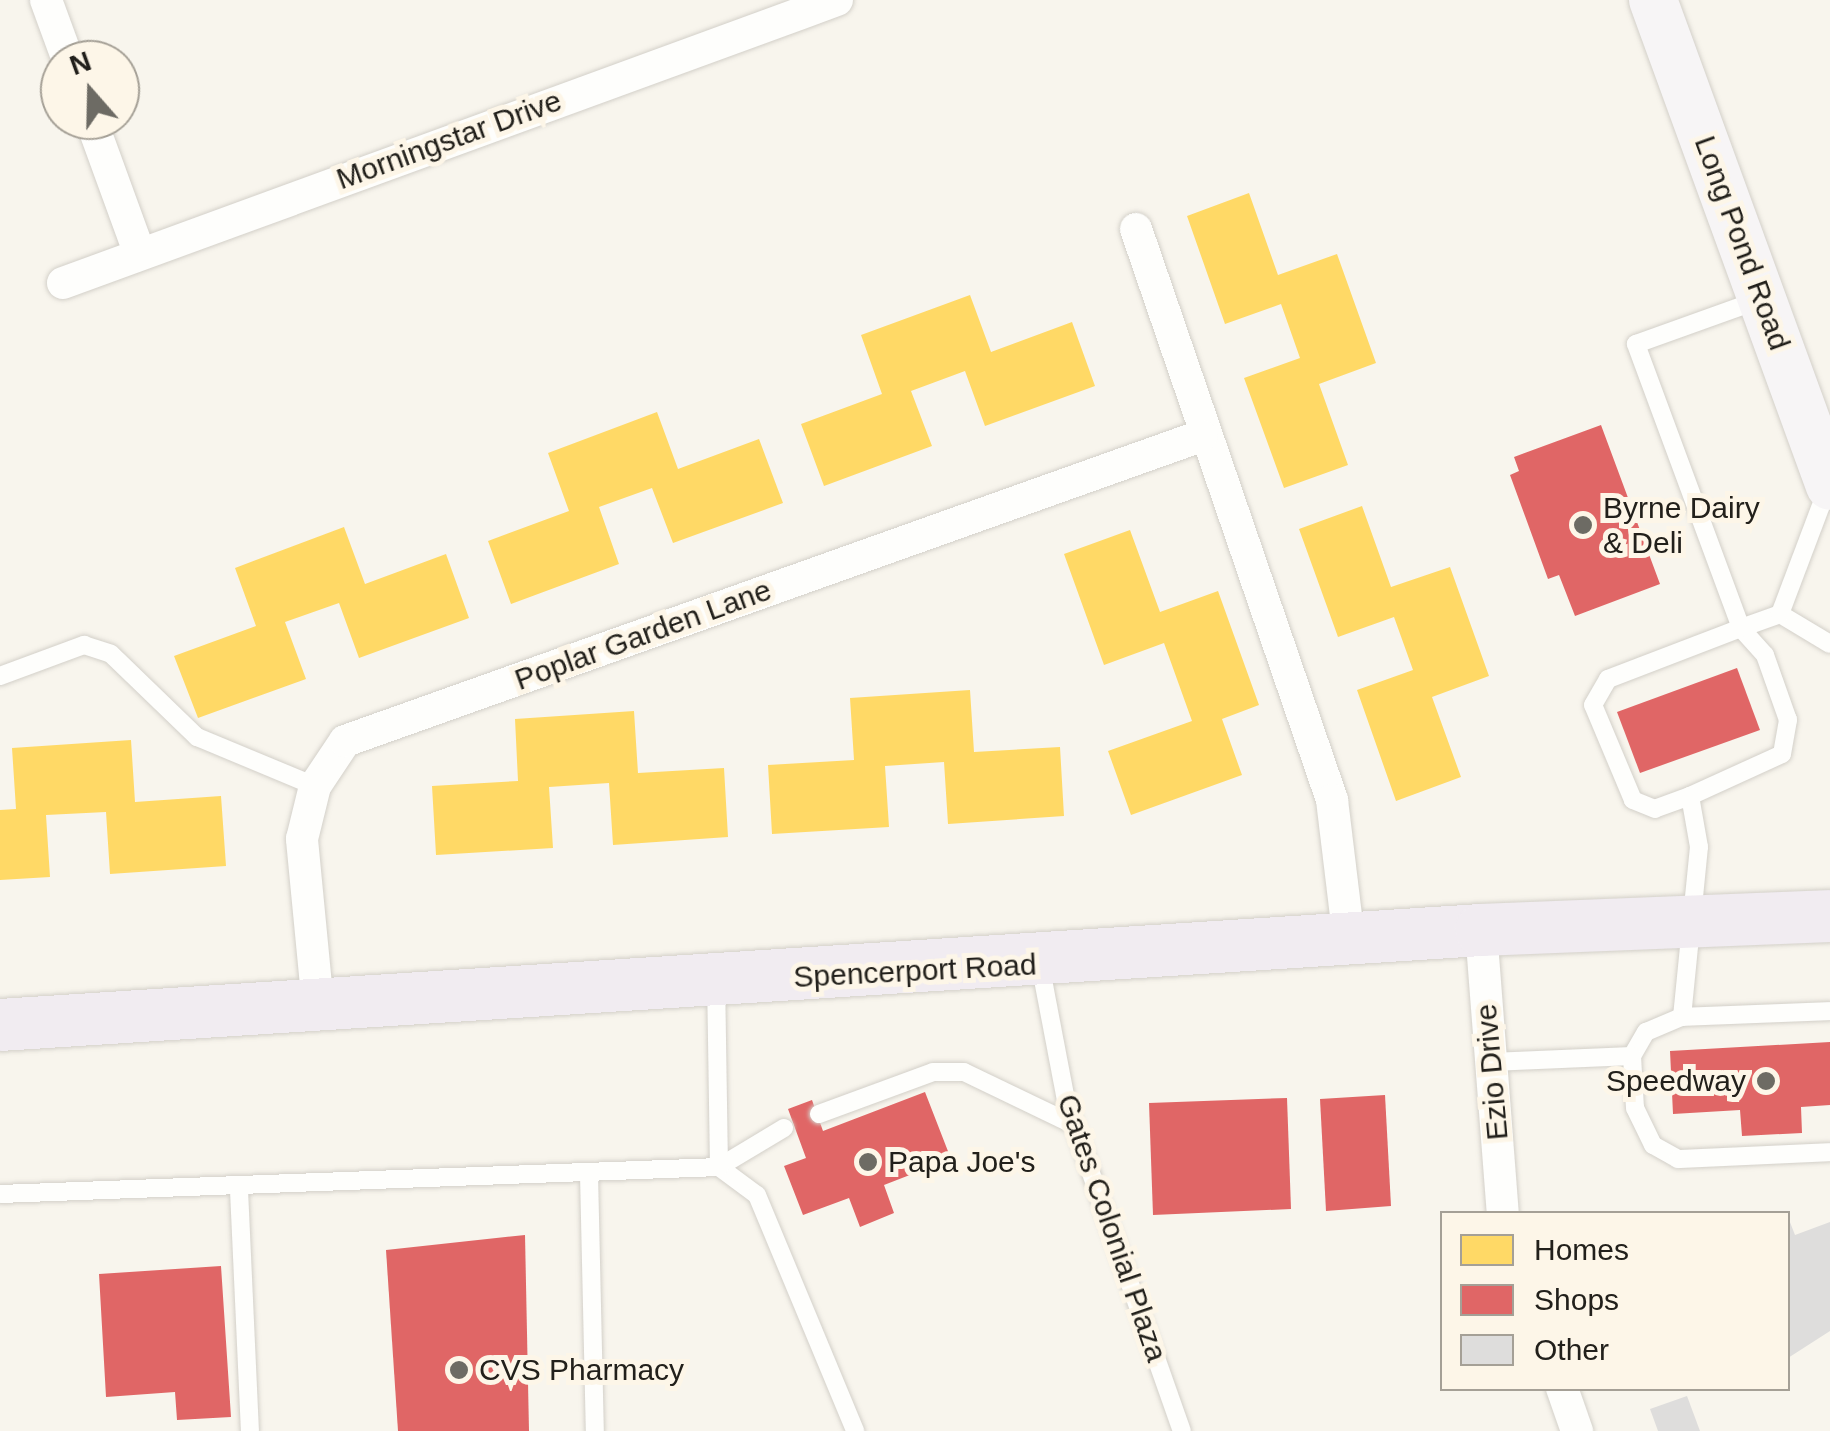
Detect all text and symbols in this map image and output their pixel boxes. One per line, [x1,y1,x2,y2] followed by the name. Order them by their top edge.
[40,40,140,140] north arrow
[65,45,95,81] text: N
[332,83,566,197] street label: Morningstar Drive
[1687,131,1797,355] street label: Long Pond Road
[1603,490,1760,560] place label: Byrne Dairy & Deli
[1572,514,1594,536] marker: Byrne Dairy & Deli
[510,572,776,698] street label: Poplar Garden Lane
[792,947,1038,995] street label: Spencerport Road
[1468,1002,1516,1142] street label: Ezio Drive
[1606,1063,1746,1099] place label: Speedway
[1755,1070,1777,1092] marker: Speedway
[1049,1090,1175,1366] street label: Gates Colonial Plaza
[888,1144,1035,1180] place label: Papa Joe's
[857,1151,879,1173] marker: Papa Joe's
[1440,1211,1790,1391] legend
[1534,1233,1629,1266] text: Homes
[1534,1283,1619,1316] text: Shops
[1534,1333,1609,1366] text: Other
[479,1352,684,1388] place label: CVS Pharmacy
[448,1359,470,1381] marker: CVS Pharmacy

